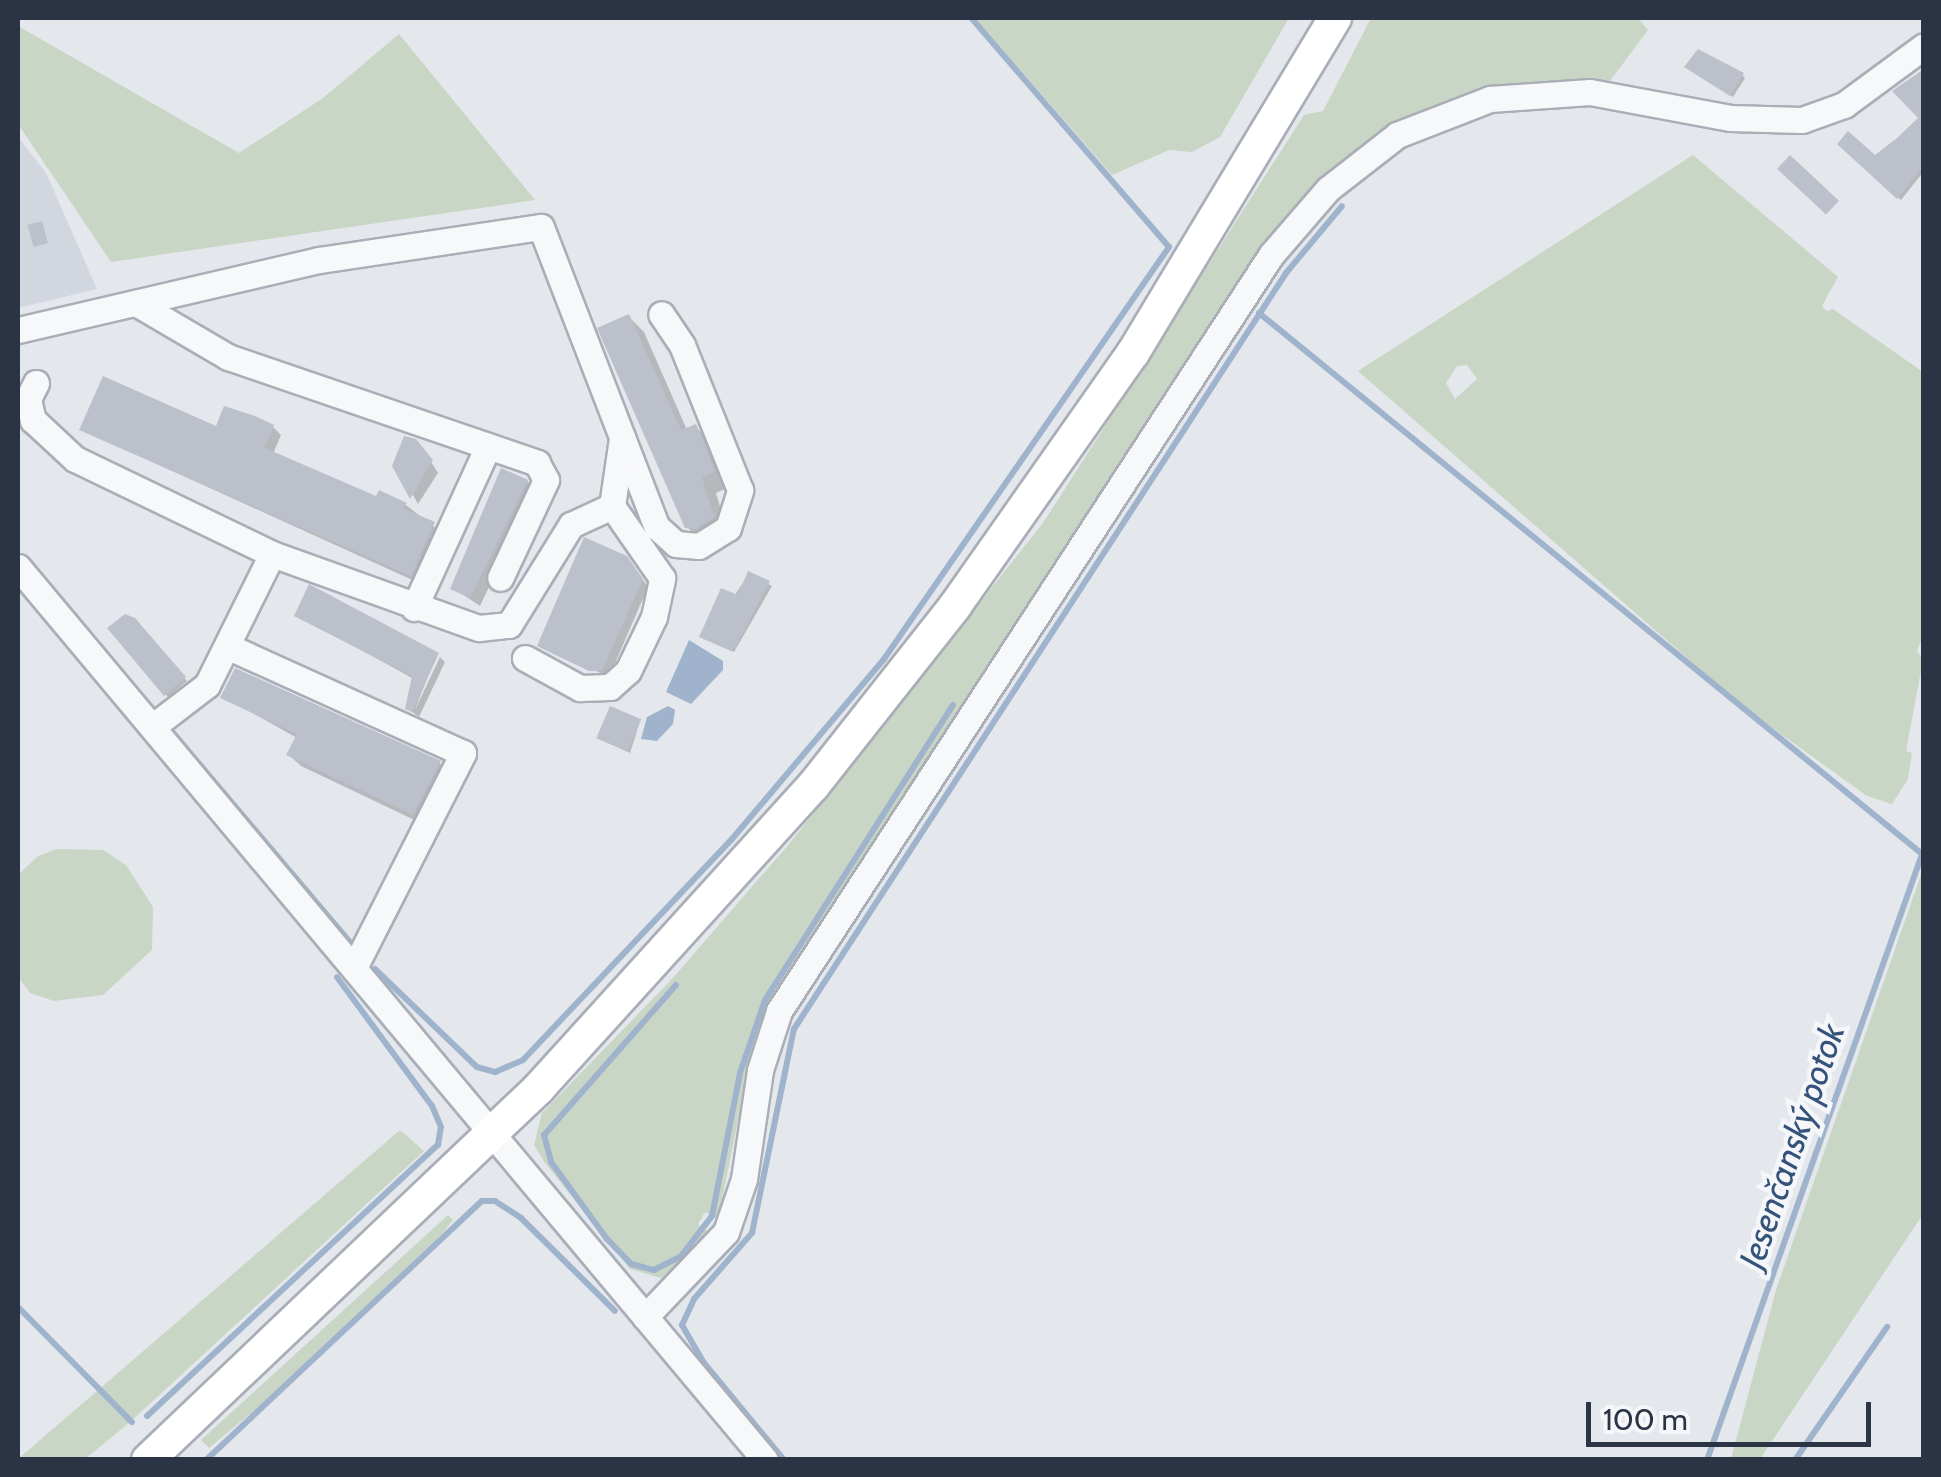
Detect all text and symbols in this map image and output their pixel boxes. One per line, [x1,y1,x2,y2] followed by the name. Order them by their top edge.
[1731,1018,1853,1274] water label: Jesenčanský potok
[1591,1382,1876,1444] scale bar
[1603,1401,1688,1438] text: 100 m

